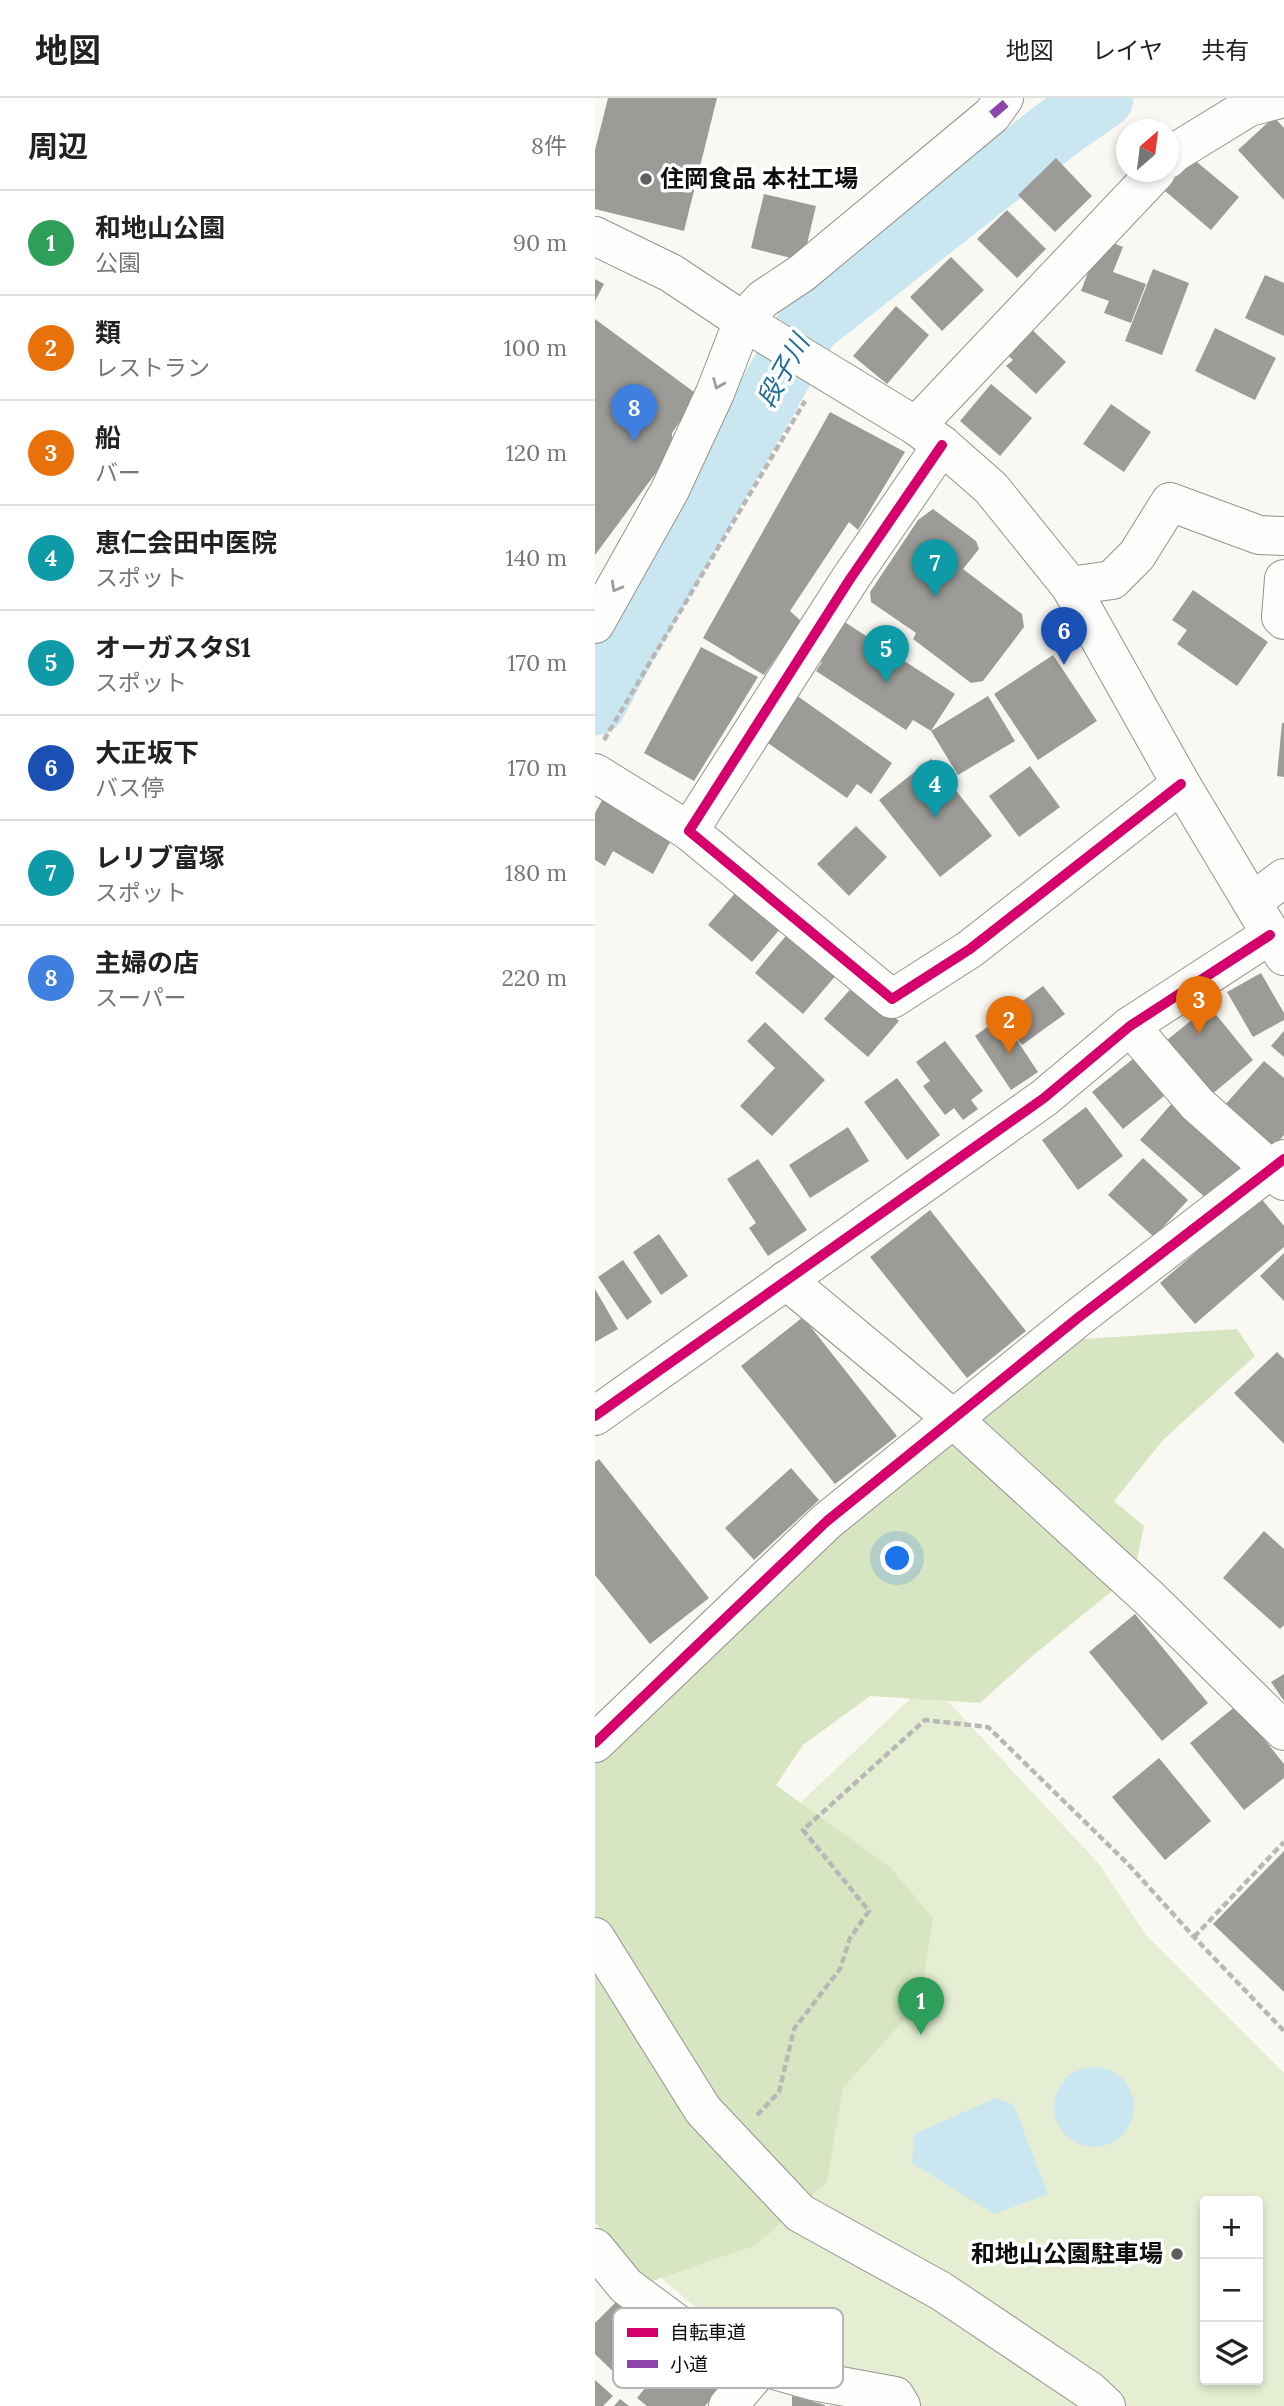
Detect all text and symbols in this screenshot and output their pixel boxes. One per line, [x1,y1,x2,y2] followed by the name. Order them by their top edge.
[35,29,101,71] text: 地図
[1006,35,1054,66] text: 地図
[1092,35,1163,66] text: レイヤ
[1201,35,1249,66] text: 共有
[1116,119,1179,182] north arrow
[28,127,88,165] text: 周辺
[531,131,567,160] text: 8件
[660,163,858,194] place label: 住岡食品 本社工場
[638,171,654,187] marker: 住岡食品 本社工場
[95,211,225,244] text: 和地山公園
[46,228,56,257] text: 1
[513,228,567,257] text: 90 m
[95,248,141,277] text: 公園
[95,316,121,349] text: 類
[749,326,817,413] water label: 段子川
[45,333,57,362] text: 2
[503,333,567,362] text: 100 m
[95,353,210,382] text: レストラン
[713,378,727,390] one-way arrow
[611,384,657,442] pin: 8
[95,421,121,454] text: 船
[45,438,57,467] text: 3
[505,438,567,467] text: 120 m
[95,458,141,487] text: バー
[95,526,277,559] text: 恵仁会田中医院
[912,539,958,597] pin: 7
[45,543,57,572] text: 4
[505,543,567,572] text: 140 m
[95,563,187,592] text: スポット
[611,580,624,592] one-way arrow
[1041,607,1087,665] pin: 6
[863,625,909,683] pin: 5
[95,631,251,664] text: オーガスタS1
[45,648,57,677] text: 5
[507,648,567,677] text: 170 m
[95,668,187,697] text: スポット
[95,736,199,769] text: 大正坂下
[44,753,58,782] text: 6
[507,753,567,782] text: 170 m
[912,760,958,818] pin: 4
[95,773,164,802] text: バス停
[95,841,225,874] text: レリブ富塚
[46,858,56,887] text: 7
[505,858,567,887] text: 180 m
[95,878,187,907] text: スポット
[95,946,199,979] text: 主婦の店
[44,963,58,992] text: 8
[501,963,567,992] text: 220 m
[1176,976,1222,1034] pin: 3
[95,983,187,1012] text: スーパー
[986,996,1032,1054] pin: 2
[880,1541,914,1575] your location
[898,1977,944,2035] pin: 1
[1200,2196,1263,2385] map controls
[1200,2196,1263,2259] button: +
[971,2238,1163,2269] place label: 和地山公園駐車場
[1169,2246,1185,2262] marker: 和地山公園駐車場
[1200,2259,1263,2322] button: −
[613,2308,843,2388] legend
[670,2320,746,2344] text: 自転車道
[1200,2322,1263,2385] button: layers
[670,2352,708,2376] text: 小道

